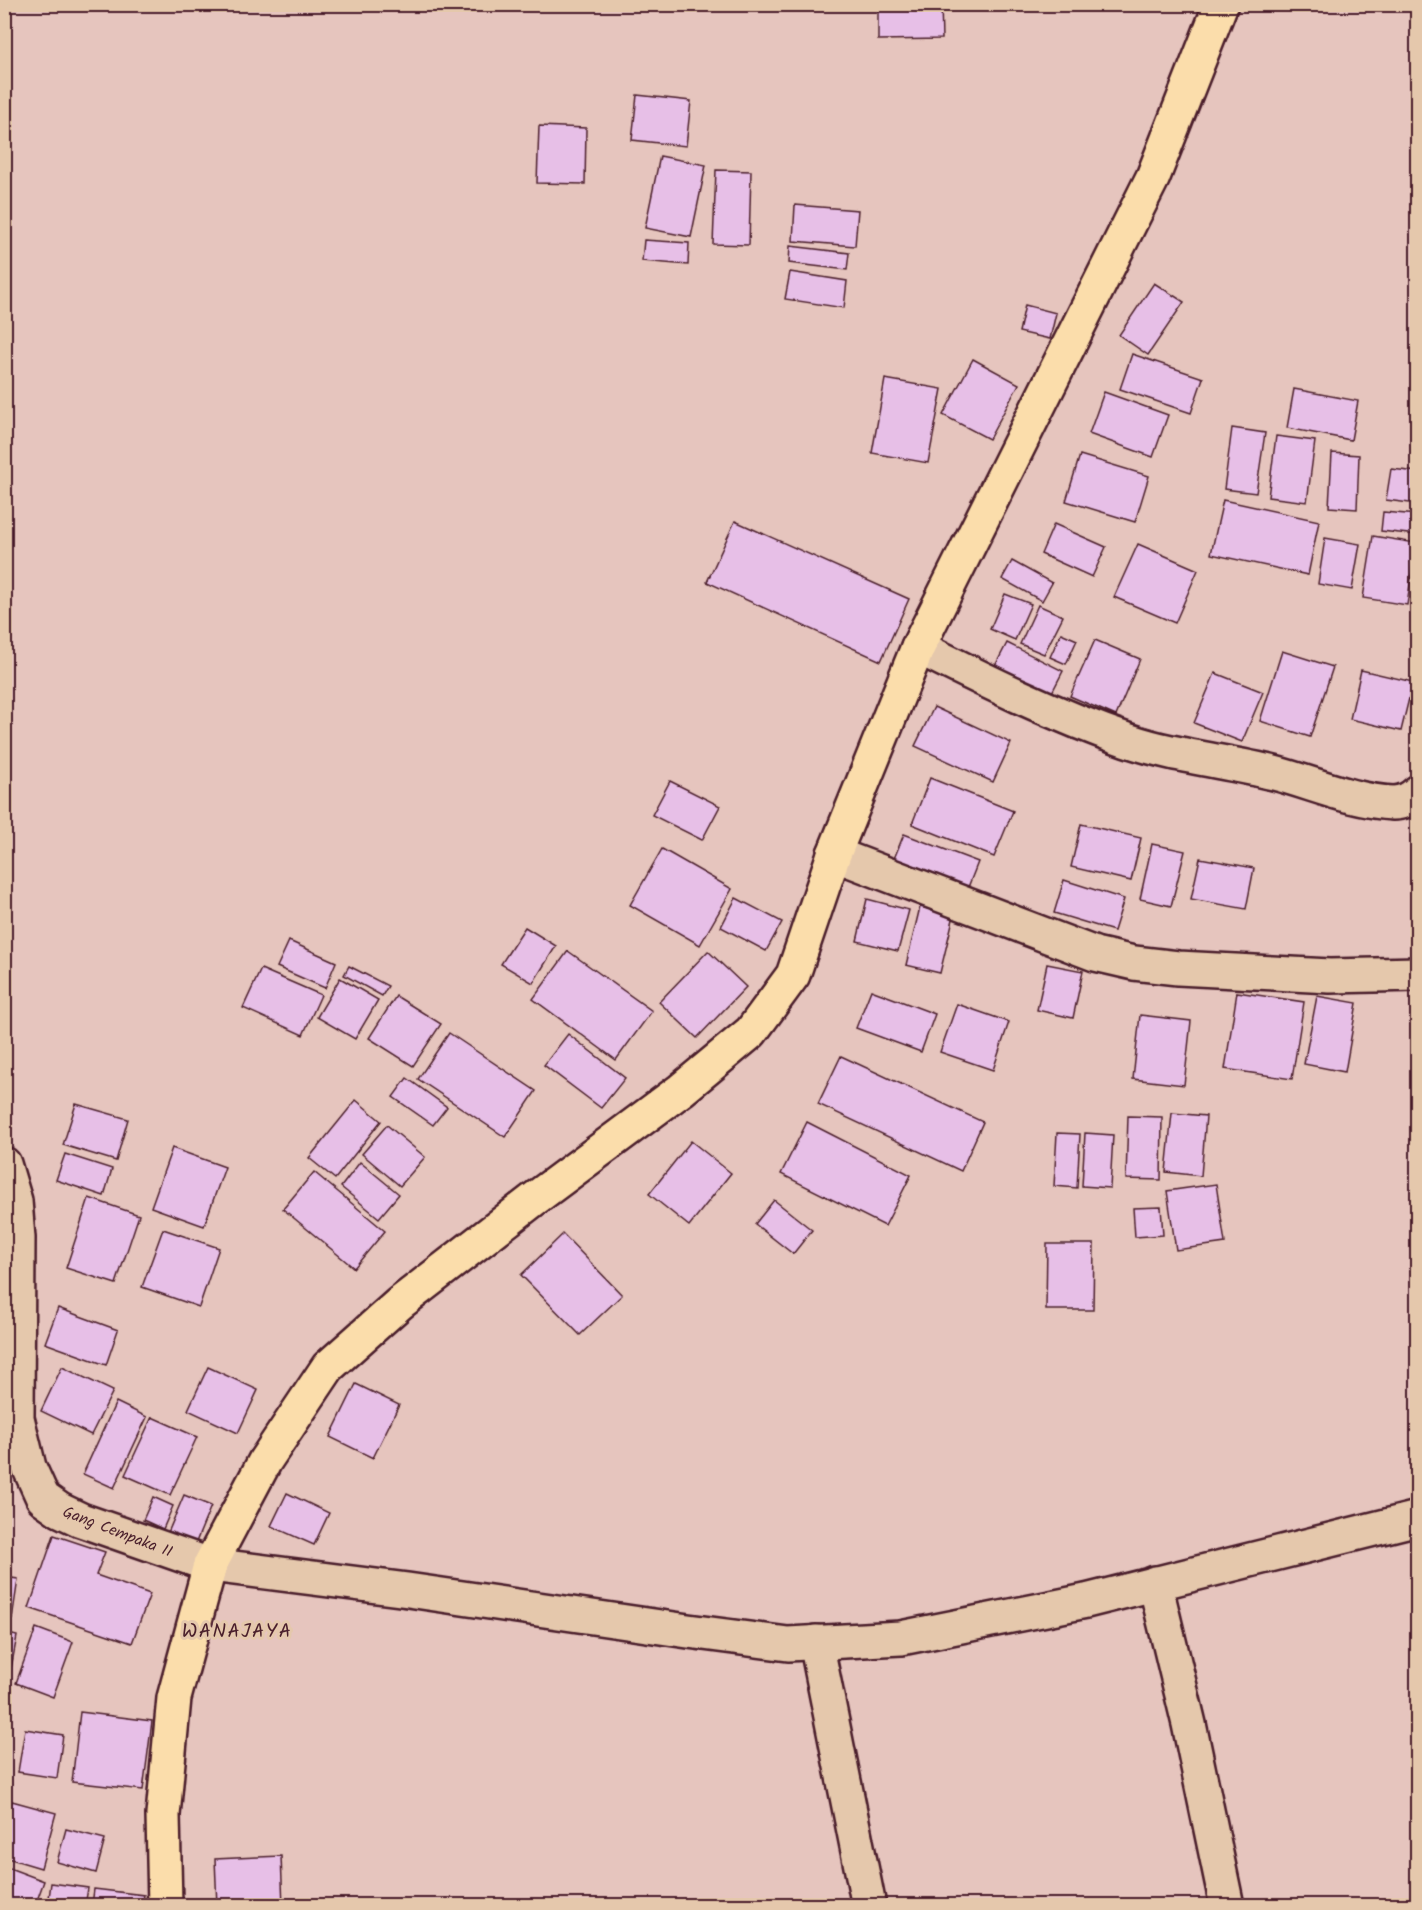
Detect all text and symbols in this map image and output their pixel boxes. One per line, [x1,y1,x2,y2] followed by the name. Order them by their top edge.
[59,1500,176,1565] street label: Gang Cempaka II
[182,1616,292,1648] district label: WANAJAYA

